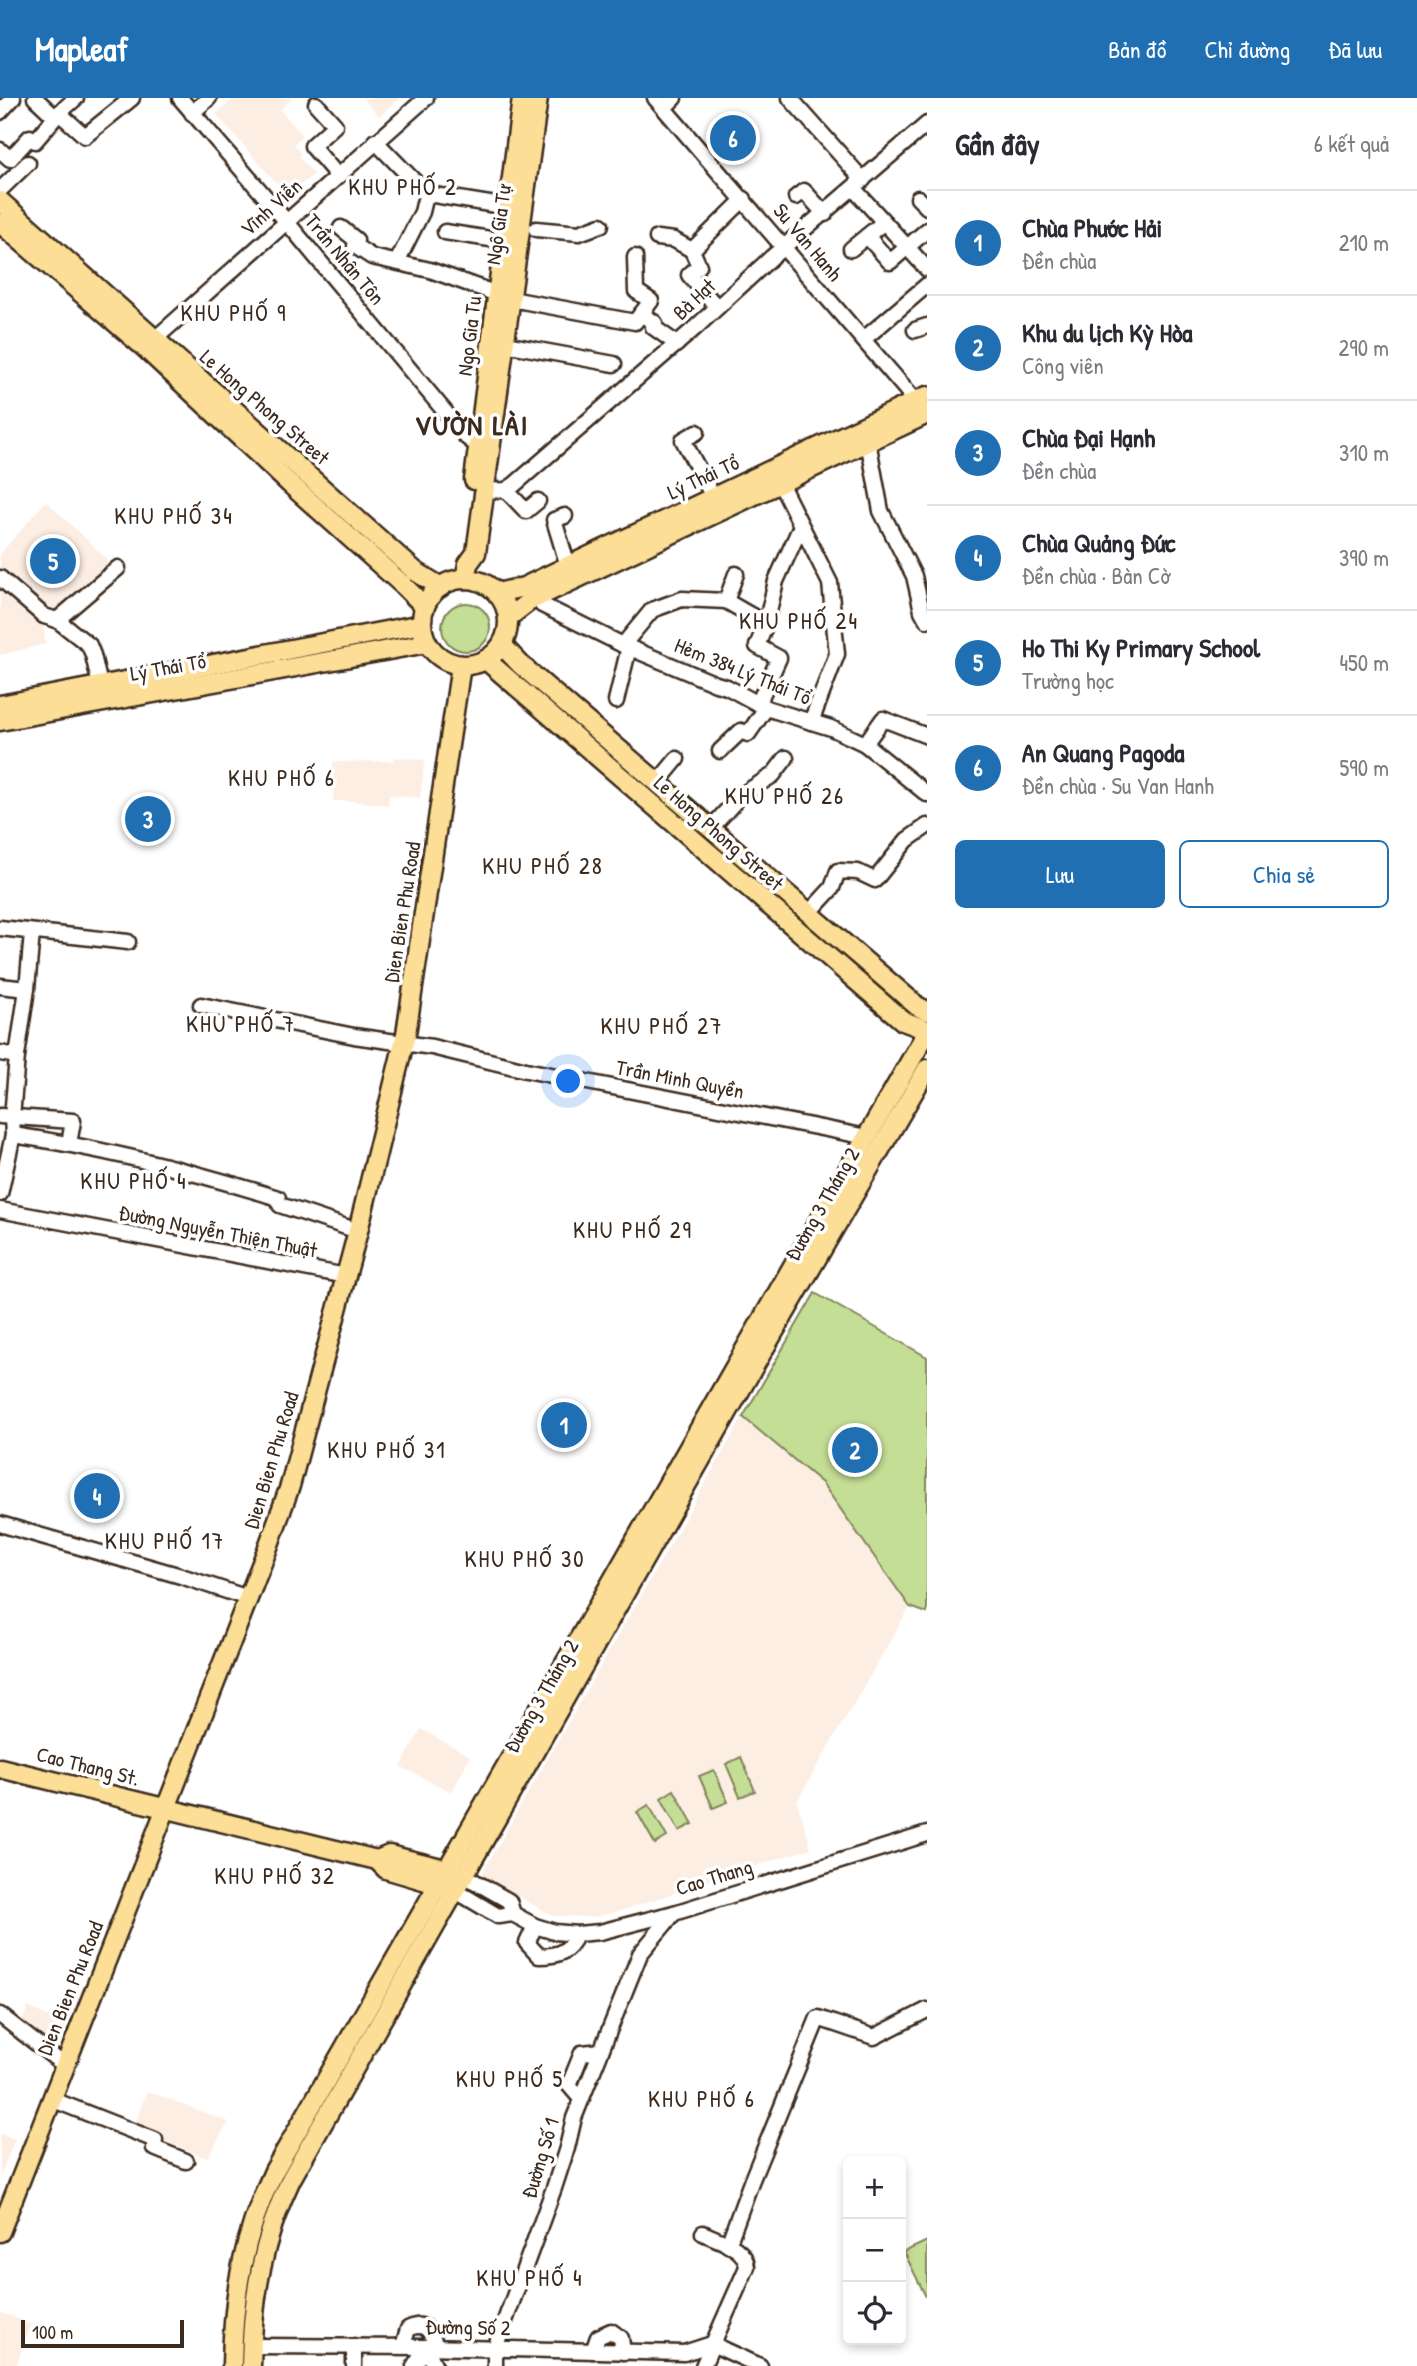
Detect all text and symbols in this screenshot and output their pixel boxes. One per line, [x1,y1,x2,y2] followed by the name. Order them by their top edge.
[35,27,128,71] text: Mapleaf
[1108,33,1167,65] text: Bản đồ
[1205,33,1290,65] text: Chỉ đường
[1328,33,1382,65] text: Đã lưu
[710,112,756,164] pin: 6
[955,124,1040,164] text: Gần đây
[1314,128,1389,159] text: 6 kết quả
[234,171,308,243] street label: Vĩnh Viễn
[348,171,458,202] district label: KHU PHỐ 2
[478,182,518,267] street label: Ngô Gia Tự
[767,197,849,287] street label: Su Van Hanh
[298,207,392,311] street label: Trần Nhân Tôn
[1022,210,1162,245] text: Chùa Phước Hải
[974,227,982,258] text: 1
[1339,227,1389,258] text: 210 m
[1022,245,1096,276] text: Đền chùa
[666,271,722,326] street label: Bà Hạt
[450,294,488,377] street label: Ngo Gia Tu
[180,297,288,328] district label: KHU PHỐ 9
[1022,315,1193,350] text: Khu du lịch Kỳ Hòa
[973,332,983,363] text: 2
[1339,332,1389,363] text: 290 m
[194,343,337,472] street label: Le Hong Phong Street
[1022,350,1104,381] text: Công viên
[415,406,529,444] district label: VƯỜN LÀI
[1022,420,1155,455] text: Chùa Đại Hạnh
[973,437,983,468] text: 3
[1339,437,1389,468] text: 310 m
[662,448,744,506] street label: Lý Thái Tổ
[1022,455,1096,486] text: Đền chùa
[114,500,234,531] district label: KHU PHỐ 34
[1022,525,1175,560] text: Chùa Quảng Đức
[30,535,76,587] pin: 5
[974,542,982,573] text: 4
[1339,542,1389,573] text: 390 m
[1022,560,1170,591] text: Đền chùa · Bàn Cờ
[739,605,859,636] district label: KHU PHỐ 24
[670,630,816,712] street label: Hẻm 384 Lý Thái Tổ
[1022,630,1260,665] text: Ho Thi Ky Primary School
[128,646,209,688] street label: Lý Thái Tổ
[973,647,983,678] text: 5
[1339,647,1389,678] text: 450 m
[1022,665,1114,696] text: Trường học
[1022,735,1184,770] text: An Quang Pagoda
[973,752,983,783] text: 6
[1340,752,1389,783] text: 590 m
[228,762,336,793] district label: KHU PHỐ 6
[648,769,791,898] street label: Le Hong Phong Street
[1022,770,1214,801] text: Đền chùa · Su Van Hanh
[725,780,845,811] district label: KHU PHỐ 26
[125,793,171,845] pin: 3
[377,840,427,984] street label: Dien Bien Phu Road
[955,840,1165,908] button: Lưu
[1179,840,1389,908] button: Chia sẻ
[482,850,604,881] district label: KHU PHỐ 28
[186,1008,296,1039] district label: KHU PHỐ 7
[601,1010,723,1041] district label: KHU PHỐ 27
[614,1052,746,1106] street label: Trần Minh Quyền
[551,1064,585,1098] your location
[778,1142,866,1266] street label: Đường 3 Tháng 2
[80,1165,188,1196] district label: KHU PHỐ 4
[117,1198,320,1265] street label: Đường Nguyễn Thiện Thuật
[573,1214,693,1245] district label: KHU PHỐ 29
[236,1388,306,1532] street label: Dien Bien Phu Road
[541,1399,587,1451] pin: 1
[832,1424,878,1476] pin: 2
[327,1434,447,1465] district label: KHU PHỐ 31
[74,1470,120,1522] pin: 4
[105,1525,225,1556] district label: KHU PHỐ 17
[464,1543,586,1574] district label: KHU PHỐ 30
[497,1634,585,1758] street label: Đường 3 Tháng 2
[34,1739,142,1793] street label: Cao Thang St.
[672,1852,756,1902] street label: Cao Thang
[214,1860,336,1891] district label: KHU PHỐ 32
[30,1917,110,2059] street label: Dien Bien Phu Road
[456,2063,564,2094] district label: KHU PHỐ 5
[648,2083,756,2114] district label: KHU PHỐ 6
[514,2114,566,2202] street label: Đường Số 1
[843,2156,906,2345] map controls
[843,2156,906,2219] button: +
[843,2219,906,2282] button: −
[476,2262,584,2293] district label: KHU PHỐ 4
[843,2282,906,2345] button: locate
[425,2312,511,2342] street label: Đường Số 2
[21,2317,184,2349] scale bar
[32,2319,73,2345] text: 100 m

